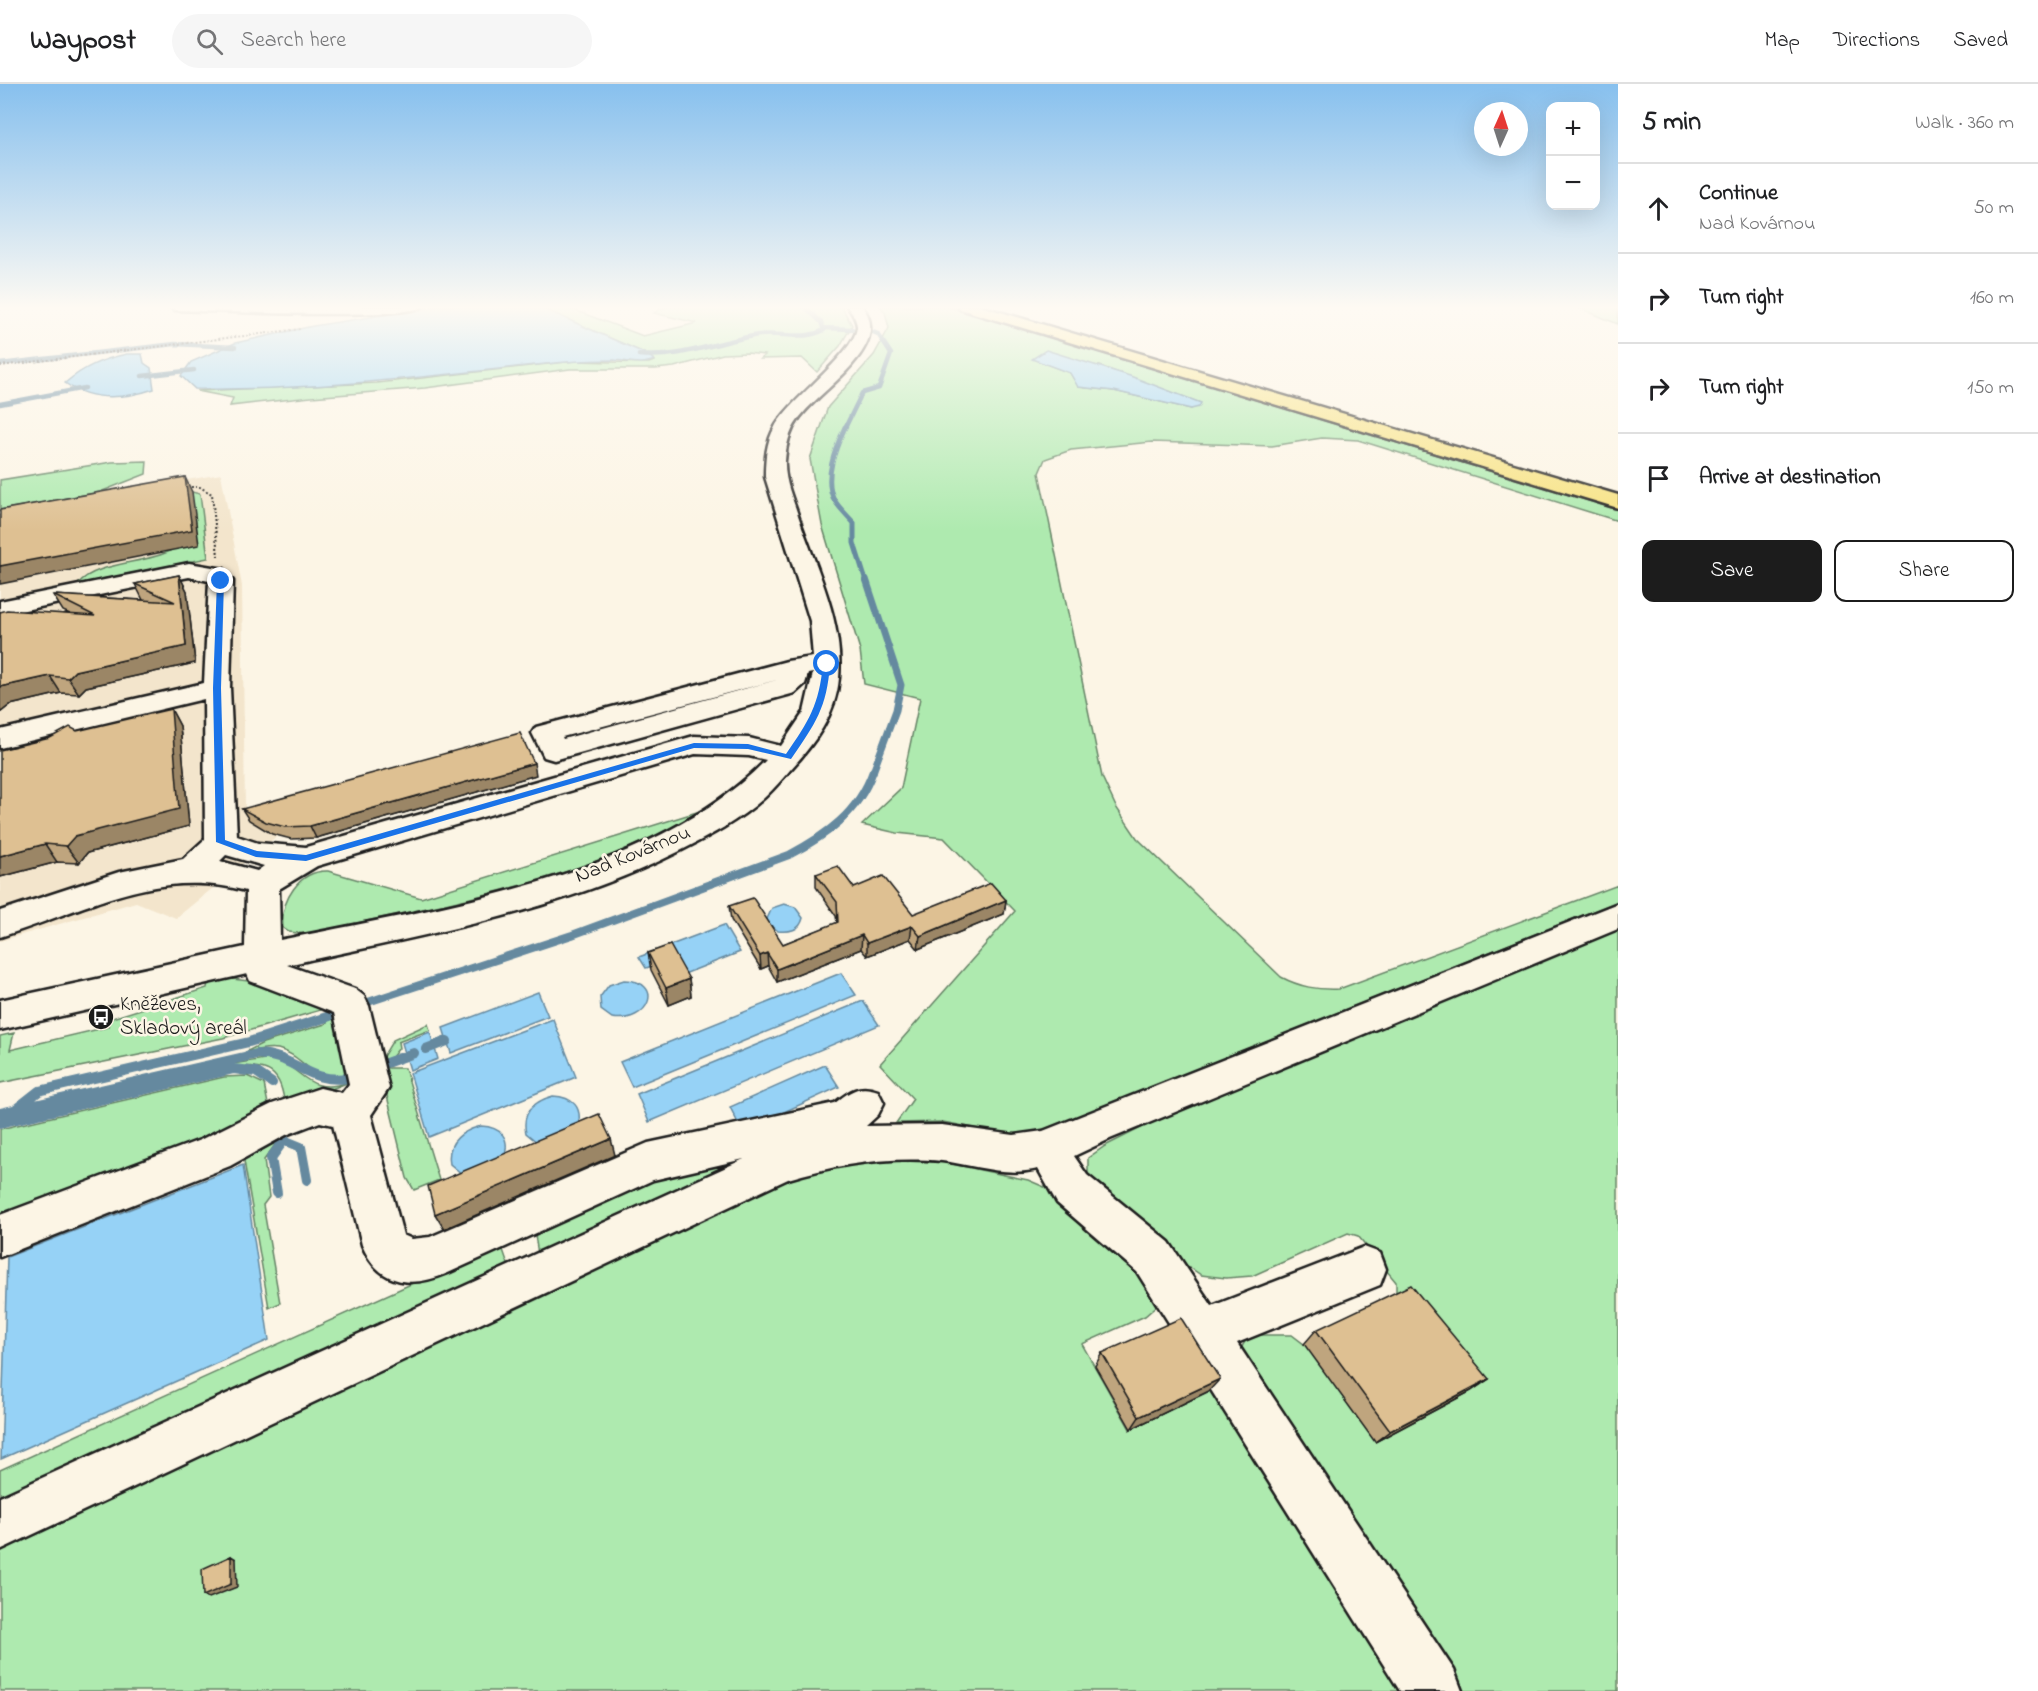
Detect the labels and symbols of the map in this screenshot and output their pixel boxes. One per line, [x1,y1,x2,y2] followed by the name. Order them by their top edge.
[1474,102,1528,156] north arrow
[207,567,233,593] route end
[813,650,839,676] route start
[571,818,695,892] street label: Nad Kovárnou
[120,990,247,1046] place label: Kněževes, Skladový areál
[86,1002,116,1032] bus stop icon: Kněževes, Skladový areál

